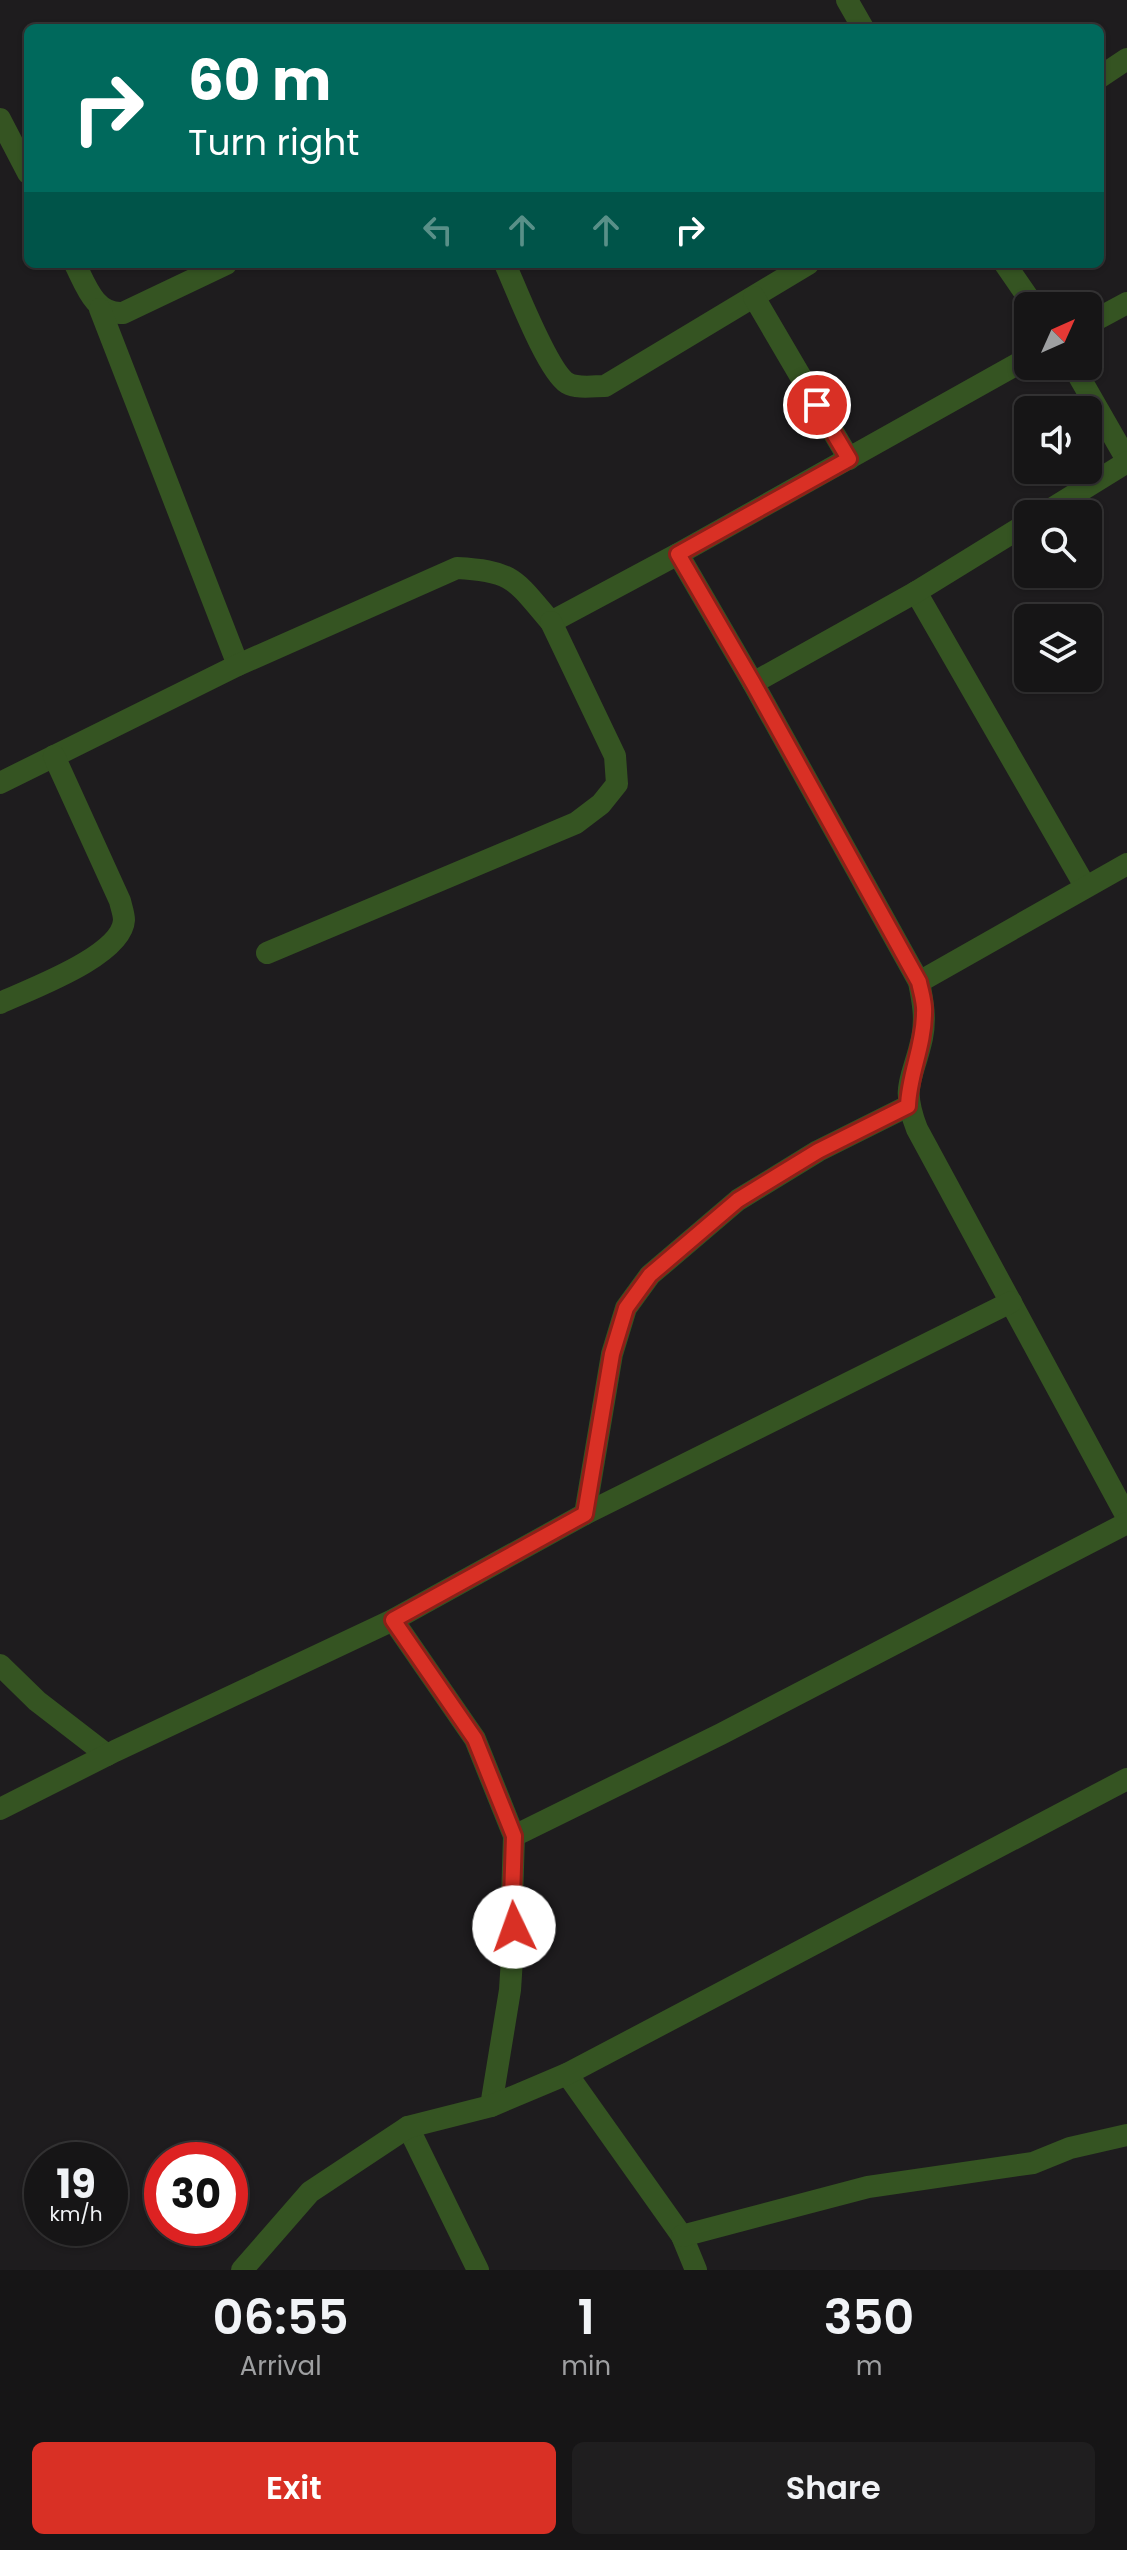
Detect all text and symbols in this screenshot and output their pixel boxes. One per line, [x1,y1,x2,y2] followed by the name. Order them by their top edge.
[188,41,331,120] text: 60 m
[56,56,160,160] icon: right
[188,117,359,168] text: Turn right
[416,208,460,252] icon: left
[500,208,544,252] icon: ahead
[584,208,628,252] icon: ahead
[668,208,712,252] icon: right
[1014,292,1102,380] north arrow
[1014,292,1102,692] map controls
[783,371,851,439] pin
[795,383,839,427] icon: arrive
[1014,396,1102,484] button: sound
[1014,500,1102,588] button: search
[1014,604,1102,692] button: layers
[472,1885,556,1969] position arrow
[144,2142,248,2246] speed limit sign: 30
[56,2156,96,2212] text: 19
[49,2200,103,2228] text: km/h
[213,2284,349,2351] text: 06:55
[578,2284,595,2351] text: 1
[824,2284,914,2351] text: 350
[240,2348,322,2384] text: Arrival
[561,2348,611,2384] text: min
[856,2348,882,2384] text: m
[32,2442,556,2534] button: Exit
[572,2442,1095,2534] button: Share

